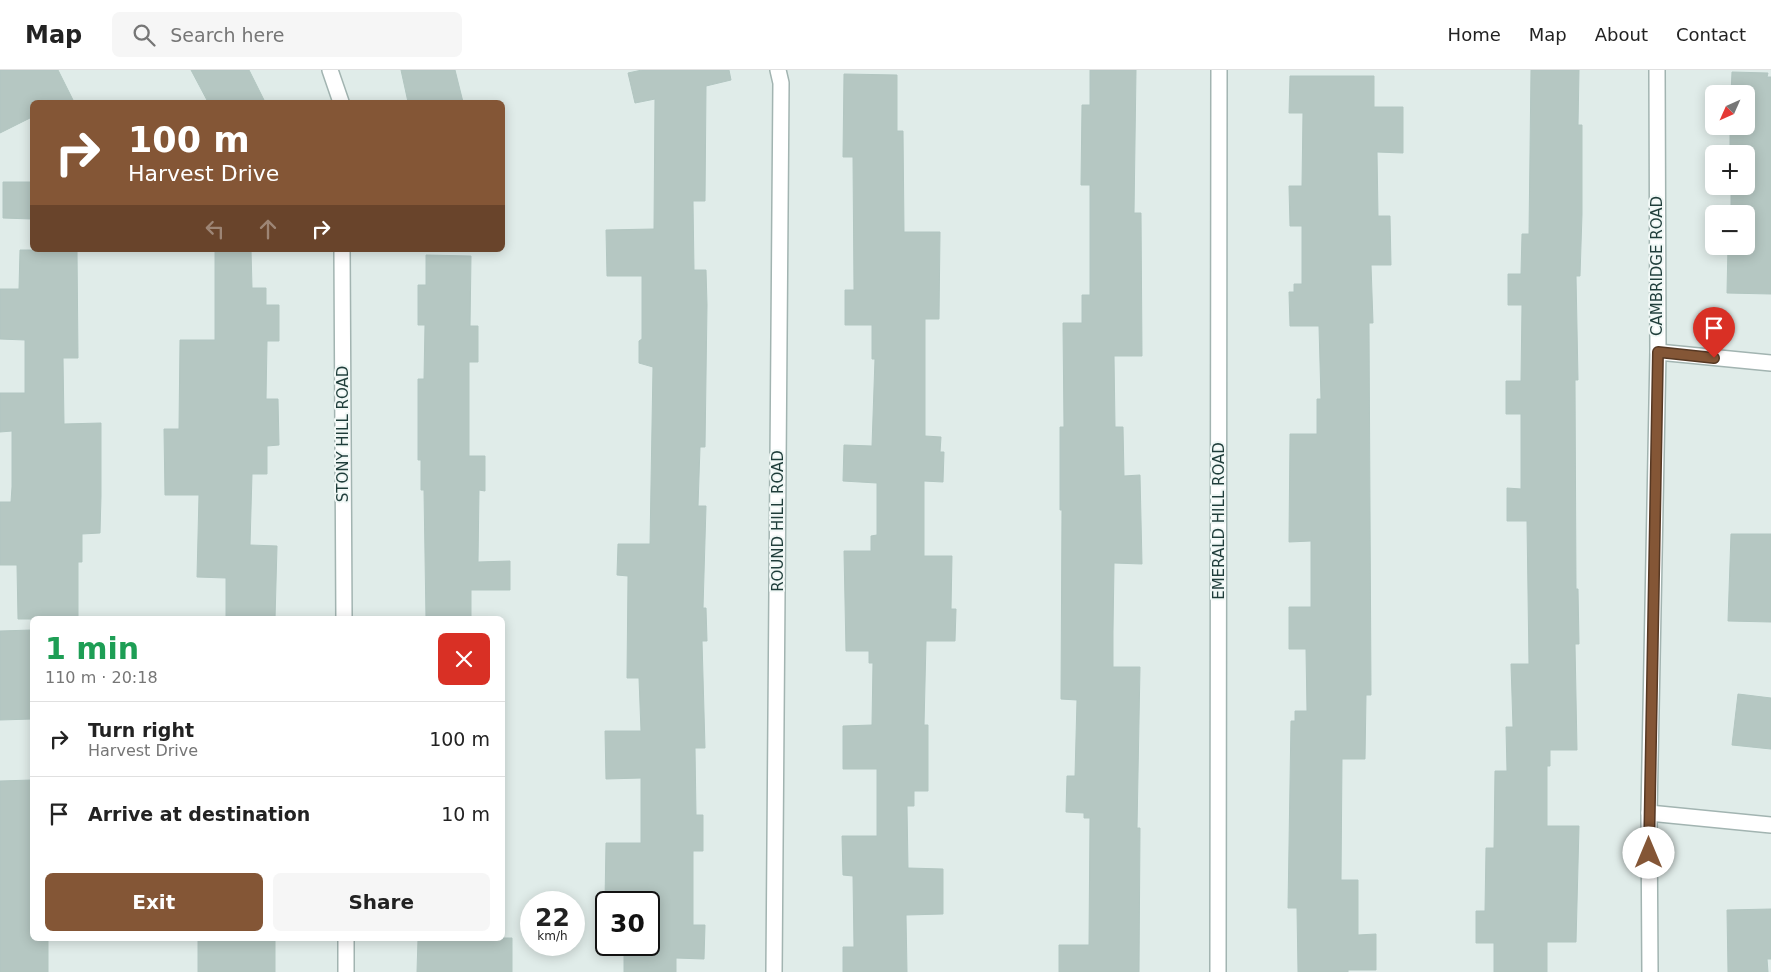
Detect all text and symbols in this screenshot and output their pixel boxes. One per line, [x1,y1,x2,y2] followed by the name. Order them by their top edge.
[112,12,462,57] search box
[25,21,82,49] text: Map
[130,21,158,49] icon: search
[170,24,284,46] text: Search here
[1448,24,1501,45] text: Home
[1529,24,1567,45] text: Map
[1595,24,1648,45] text: About
[1676,24,1746,45] text: Contact
[1705,85,1755,135] north arrow
[1705,85,1755,255] map controls
[45,120,110,185] icon: right
[128,120,250,160] text: 100 m
[1705,145,1755,195] button: +
[128,161,279,186] text: Harvest Drive
[1648,196,1666,336] street label: CAMBRIDGE ROAD
[1705,205,1755,255] button: −
[201,215,229,243] icon: left
[254,215,282,243] icon: ahead
[307,215,335,243] icon: right
[1693,307,1735,358] pin
[1700,314,1728,342] icon: arrive
[334,366,352,502] street label: STONY HILL ROAD
[1210,442,1228,600] street label: EMERALD HILL ROAD
[769,450,787,592] street label: ROUND HILL ROAD
[45,631,139,666] text: 1 min
[438,633,490,685] button: close
[45,668,158,687] text: 110 m · 20:18
[88,719,194,741] text: Turn right
[45,725,73,753] icon: right
[429,728,490,750] text: 100 m
[88,741,198,760] text: Harvest Drive
[45,800,73,828] icon: arrive
[88,803,310,825] text: Arrive at destination
[441,803,490,825] text: 10 m
[1622,826,1674,878] position arrow
[45,873,263,931] button: Exit
[273,873,490,931] button: Share
[595,891,660,956] speed limit sign: 30
[535,903,570,932] text: 22
[537,929,568,943] text: km/h

